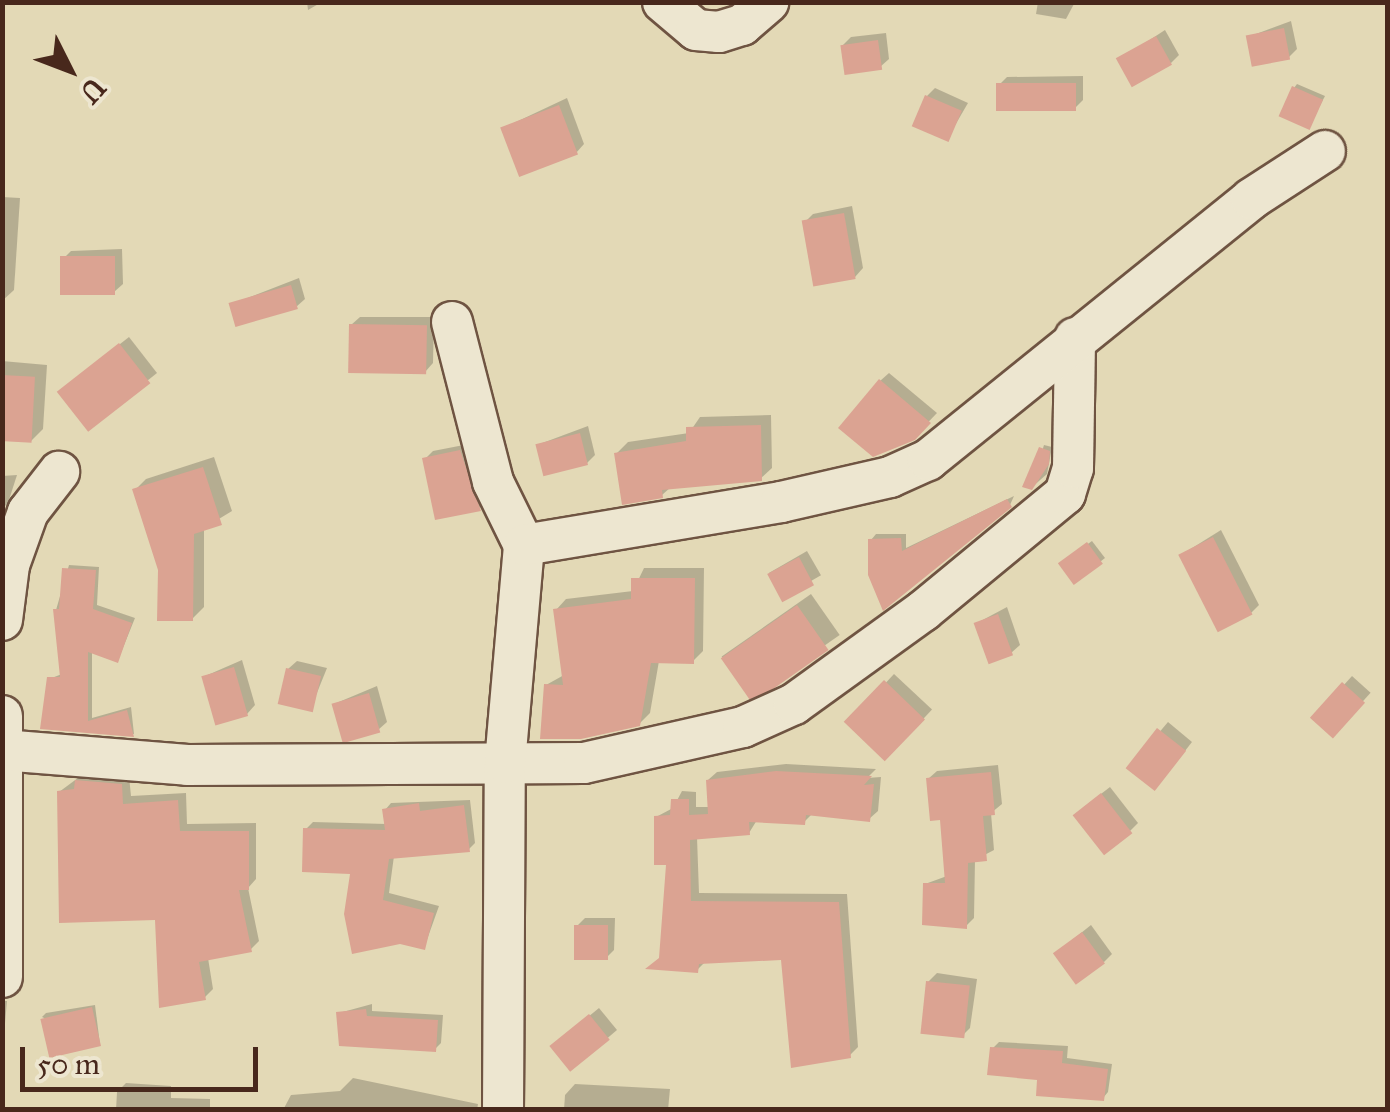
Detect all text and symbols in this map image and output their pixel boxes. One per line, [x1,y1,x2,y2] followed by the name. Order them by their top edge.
[20,20,120,120] north arrow
[72,70,113,110] text: U
[25,1027,262,1089] scale bar
[37,1046,100,1082] text: 50 m

